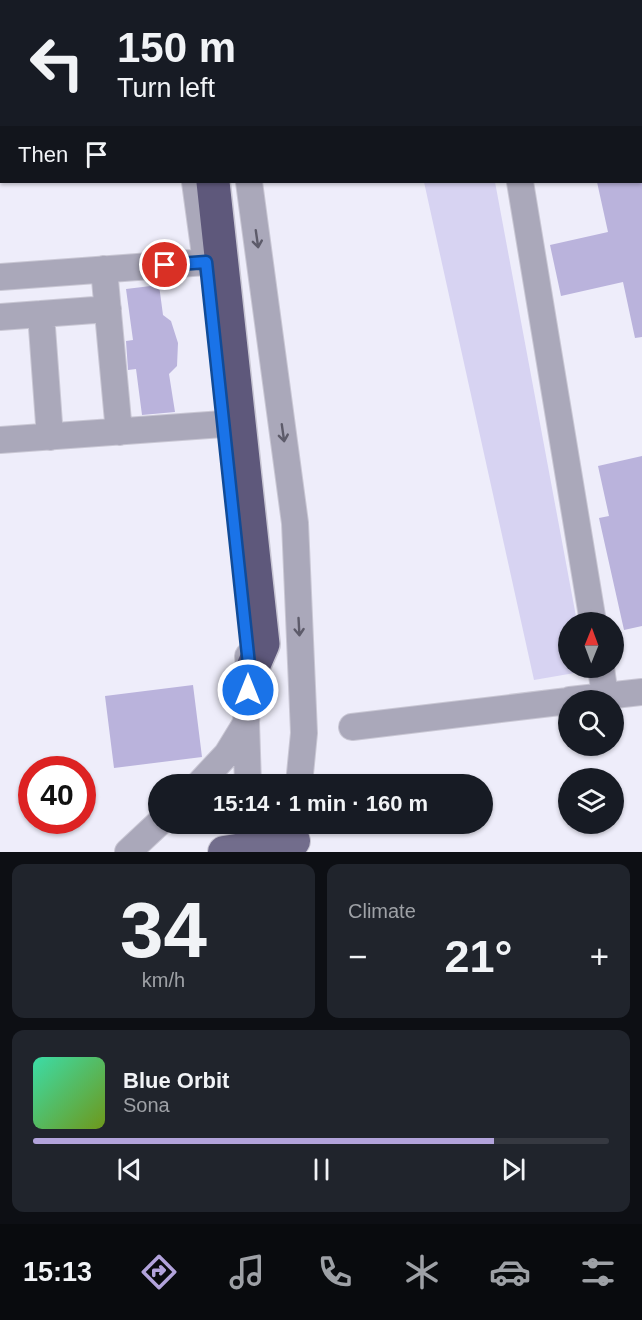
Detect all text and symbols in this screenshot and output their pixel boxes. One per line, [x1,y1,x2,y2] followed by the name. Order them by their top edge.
[18,24,96,102] icon: left
[117,24,236,71] text: 150 m
[117,73,215,103] text: Turn left
[80,138,113,171] icon: arrive
[18,142,68,167] text: Then
[251,229,262,249] one-way arrow
[139,239,190,290] pin
[148,248,181,281] icon: arrive
[277,422,288,442] one-way arrow
[558,612,624,678] north arrow
[558,612,624,834] map controls
[294,616,305,636] one-way arrow
[216,658,280,722] position arrow
[558,690,624,756] button: search
[18,756,96,834] speed limit sign: 40
[558,768,624,834] button: layers
[213,791,428,816] text: 15:14 · 1 min · 160 m
[120,886,207,974] text: 34
[348,900,416,922] text: Climate
[444,931,513,982] text: 21°
[348,938,367,975] text: −
[590,938,609,975] text: +
[142,969,185,991] text: km/h
[123,1068,229,1093] text: Blue Orbit
[123,1094,170,1116] text: Sona
[113,1153,146,1186] icon: previous
[305,1153,338,1186] icon: pause
[497,1153,530,1186] icon: next
[138,1251,180,1293] icon: directions
[226,1251,268,1293] icon: music
[314,1251,356,1293] icon: phone
[401,1251,443,1293] icon: climate
[489,1251,531,1293] icon: car
[577,1251,619,1293] icon: filters
[23,1257,92,1287] text: 15:13

